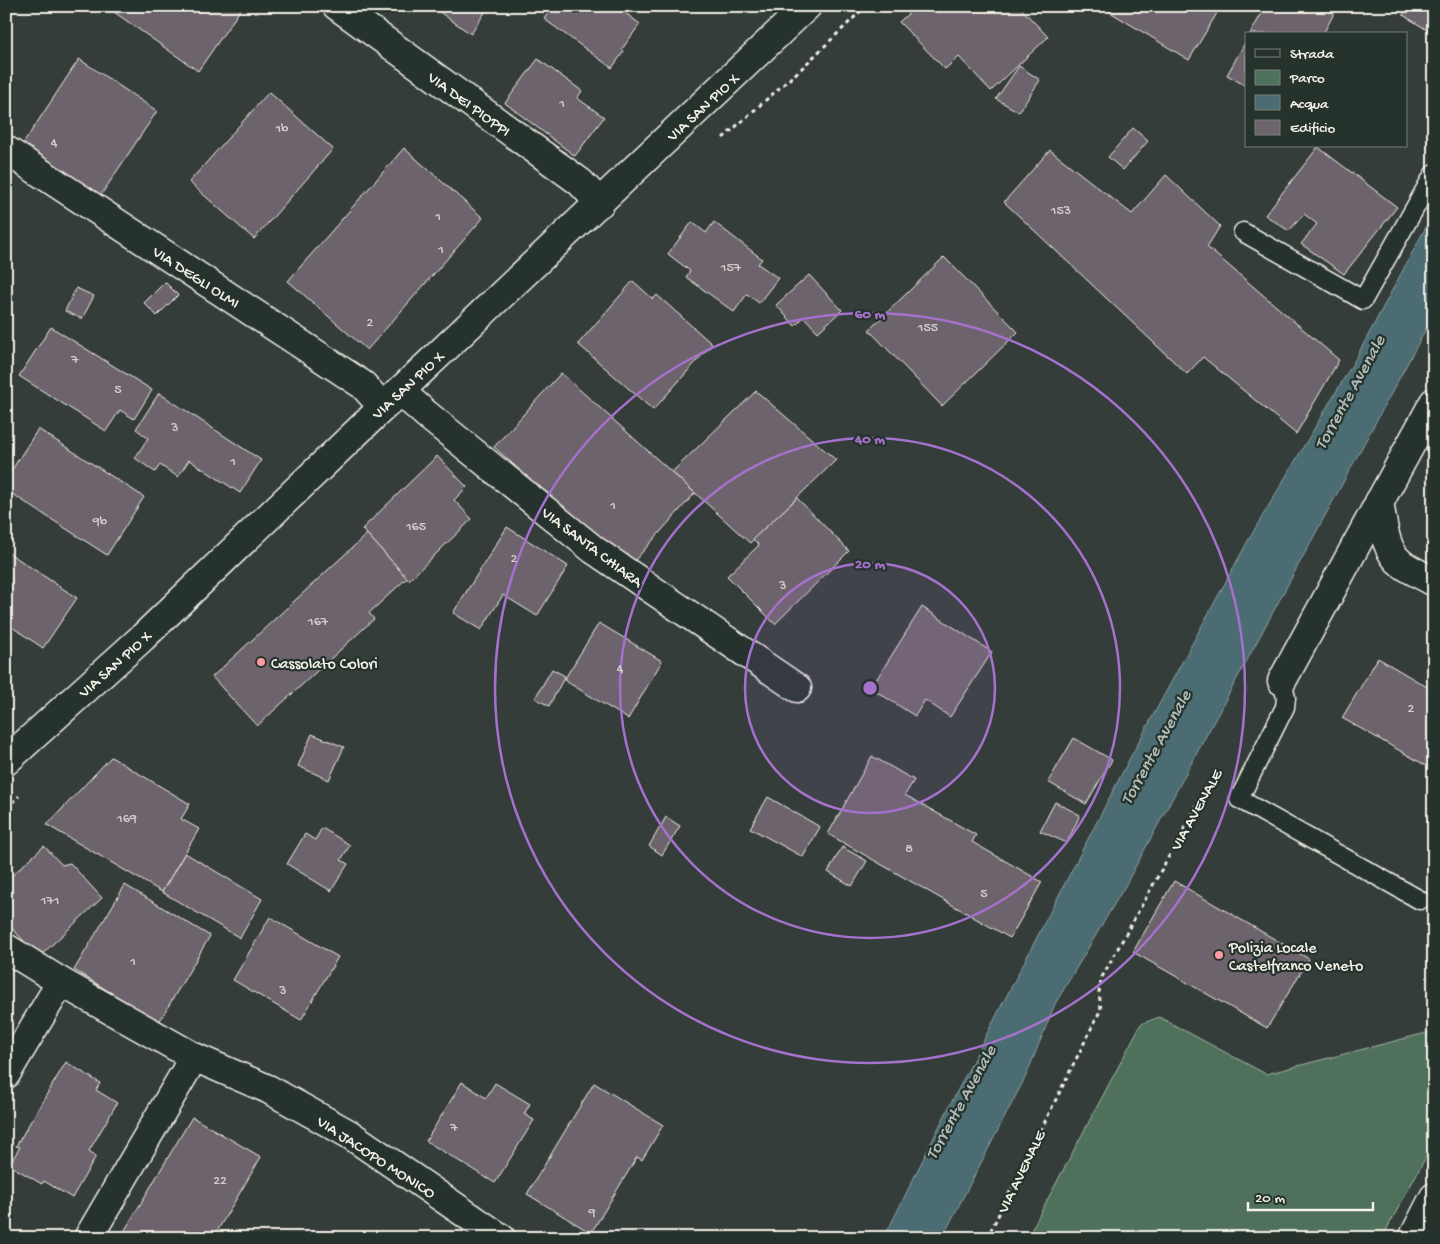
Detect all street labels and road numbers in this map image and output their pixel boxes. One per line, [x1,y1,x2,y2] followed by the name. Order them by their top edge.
[422,69,513,142] street label: VIA DEI PIOPPI
[664,70,745,147] street label: VIA SAN PIO X
[147,243,242,314] street label: VIA DEGLI OLMI
[369,348,450,425] street label: VIA SAN PIO X
[536,504,646,594] street label: VIA SANTA CHIARA
[75,628,157,704] street label: VIA SAN PIO X
[1167,766,1229,856] street label: VIA AVENALE
[311,1113,438,1205] street label: VIA JACOPO MONICO
[994,1127,1052,1218] street label: VIA AVENALE

